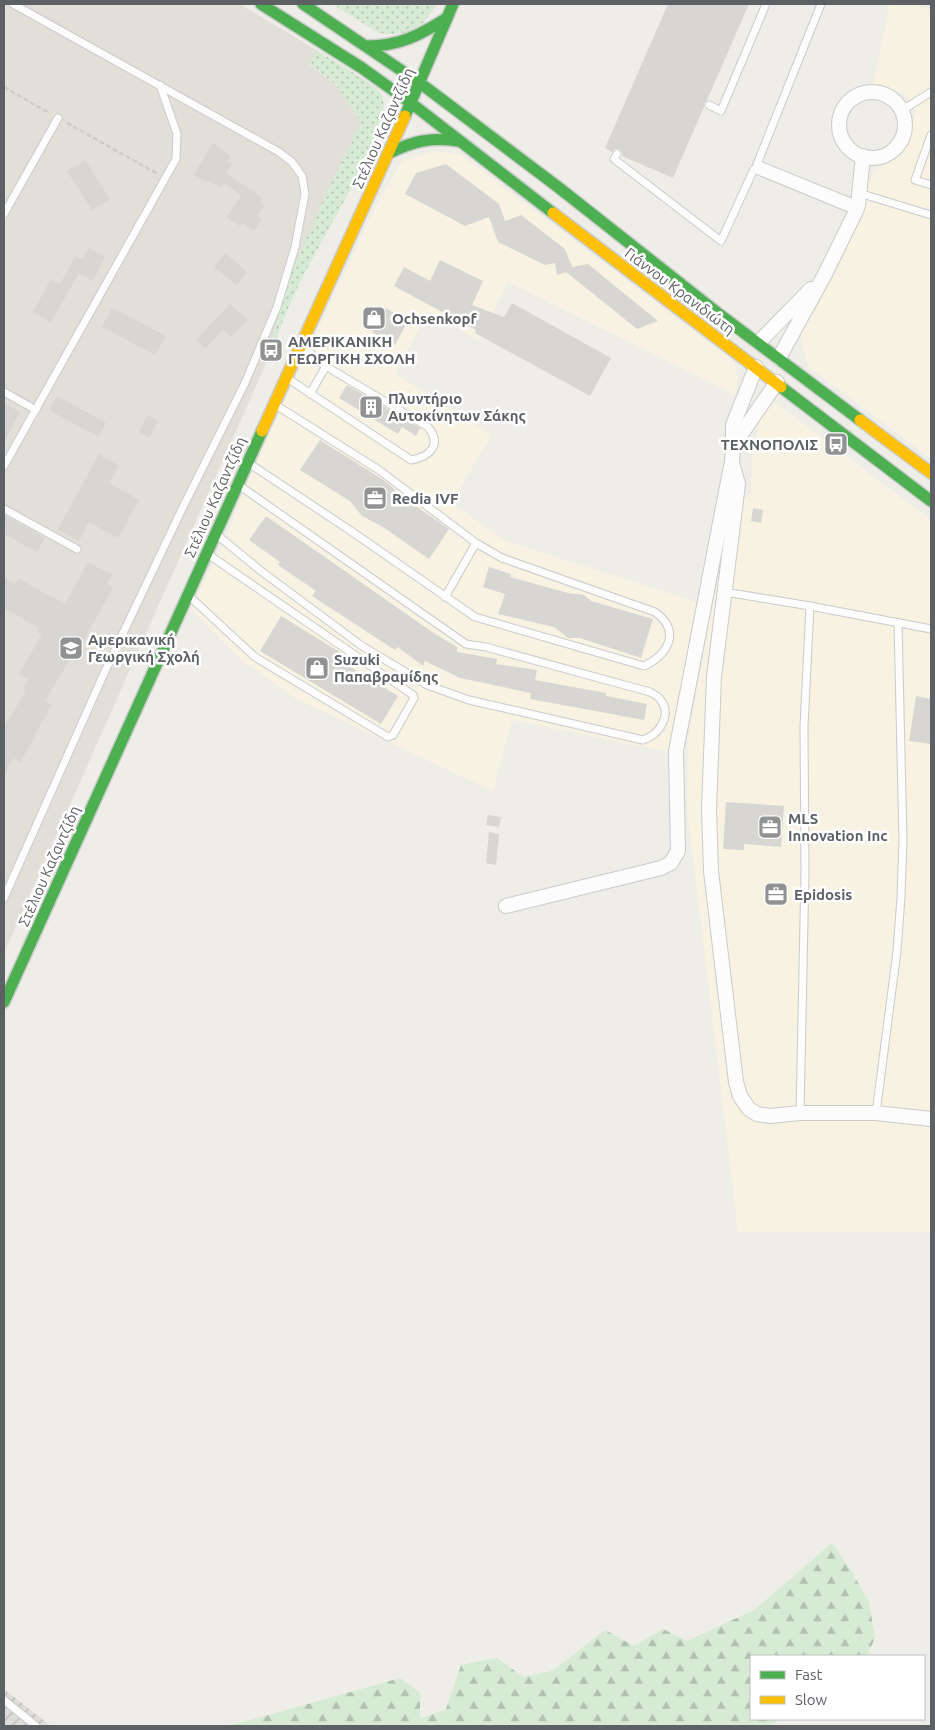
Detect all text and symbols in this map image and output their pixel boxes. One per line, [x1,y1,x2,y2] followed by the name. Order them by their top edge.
[349,65,417,191] street label: Στέλιου Καζαντζίδη
[622,244,738,338] street label: Γιάννου Κρανιδιώτη
[361,305,387,331] shop icon: Ochsenkopf
[392,310,477,327] place label: Ochsenkopf
[288,333,415,367] place label: ΑΜΕΡΙΚΑΝΙΚΗ ΓΕΩΡΓΙΚΗ ΣΧΟΛΗ
[258,337,284,363] bus stop icon: ΑΜΕΡΙΚΑΝΙΚΗ ΓΕΩΡΓΙΚΗ ΣΧΟΛΗ
[388,390,526,424] place label: Πλυντήριο Αυτοκίνητων Σάκης
[358,394,384,420] building icon: Πλυντήριο Αυτοκίνητων Σάκης
[823,431,849,457] bus stop icon: ΤΕΧΝΟΠΟΛΙΣ
[181,434,249,560] street label: Στέλιου Καζαντζίδη
[721,436,818,453] place label: ΤΕΧΝΟΠΟΛΙΣ
[362,485,388,511] office icon: Redia IVF
[392,490,459,507] place label: Redia IVF
[88,631,200,665] place label: Αμερικανική Γεωργική Σχολή
[58,635,84,661] school or university icon: Αμερικανική Γεωργική Σχολή
[334,651,438,685] place label: Suzuki Παπαβραμίδης
[304,655,330,681] shop icon: Suzuki Παπαβραμίδης
[15,803,83,929] street label: Στέλιου Καζαντζίδη
[788,810,888,844] place label: MLS Innovation Inc
[757,814,783,840] office icon: MLS Innovation Inc
[763,881,789,907] office icon: Epidosis
[794,886,852,903] place label: Epidosis
[750,1655,925,1720] legend
[795,1666,823,1683] text: Fast
[795,1691,828,1708] text: Slow

